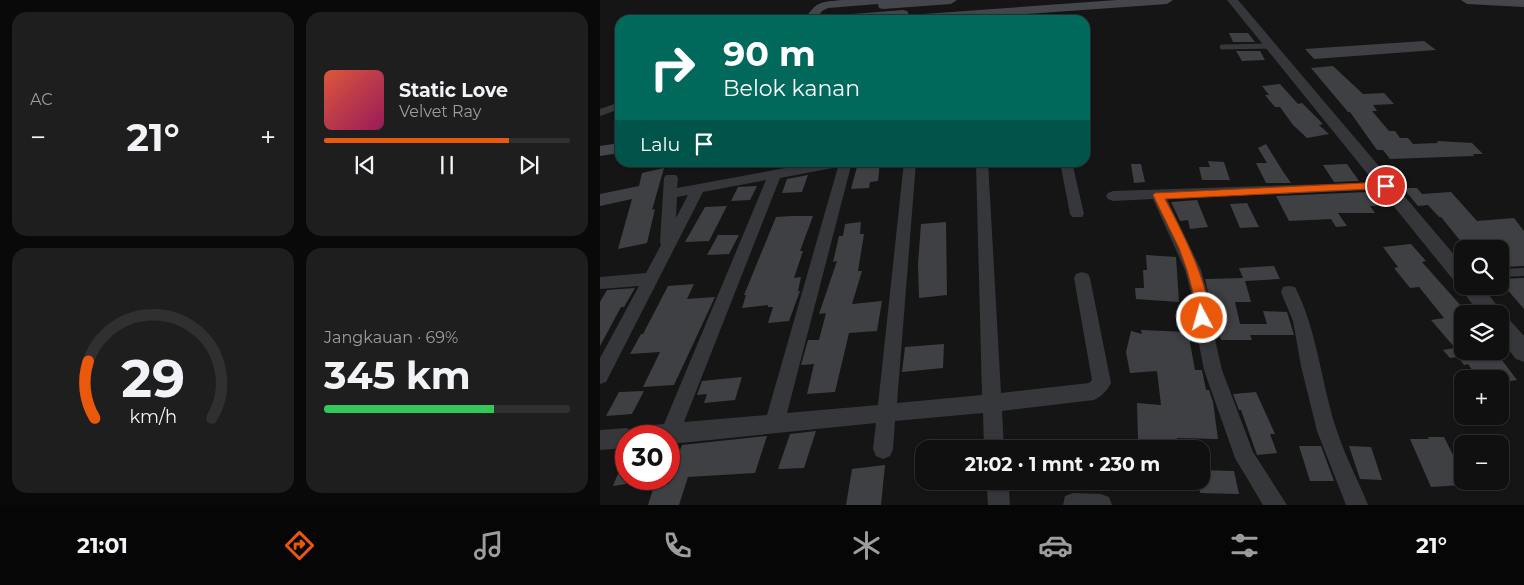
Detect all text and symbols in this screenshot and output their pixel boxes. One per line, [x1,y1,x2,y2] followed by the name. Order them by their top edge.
[723,32,816,75] text: 90 m
[640,35,705,100] icon: right
[723,75,860,102] text: Belok kanan
[399,79,508,102] text: Static Love
[30,90,53,109] text: AC
[399,102,481,121] text: Velvet Ray
[126,114,180,161] text: 21°
[30,120,46,154] text: −
[260,120,276,154] text: +
[690,130,718,158] icon: arrive
[640,133,680,156] text: Lalu
[351,151,379,179] icon: previous
[433,151,461,179] icon: pause
[515,151,543,179] icon: next
[1365,165,1407,207] pin
[1372,172,1400,200] icon: arrive
[1454,240,1509,490] map controls
[1454,240,1509,295] button: search
[1175,291,1227,343] position arrow
[1454,305,1509,360] button: layers
[324,328,458,347] text: Jangkauan · 69%
[121,347,185,410] text: 29
[324,352,471,399] text: 345 km
[1454,370,1509,425] button: +
[129,406,177,427] text: km/h
[615,425,680,490] speed limit sign: 30
[1454,435,1509,490] button: −
[965,453,1160,476] text: 21:02 · 1 mnt · 230 m
[282,528,317,563] icon: directions
[471,528,506,563] icon: music
[660,528,695,563] icon: phone
[849,528,884,563] icon: climate
[1038,528,1073,563] icon: car
[1227,528,1262,563] icon: filters
[77,532,128,559] text: 21:01
[1416,532,1447,559] text: 21°

